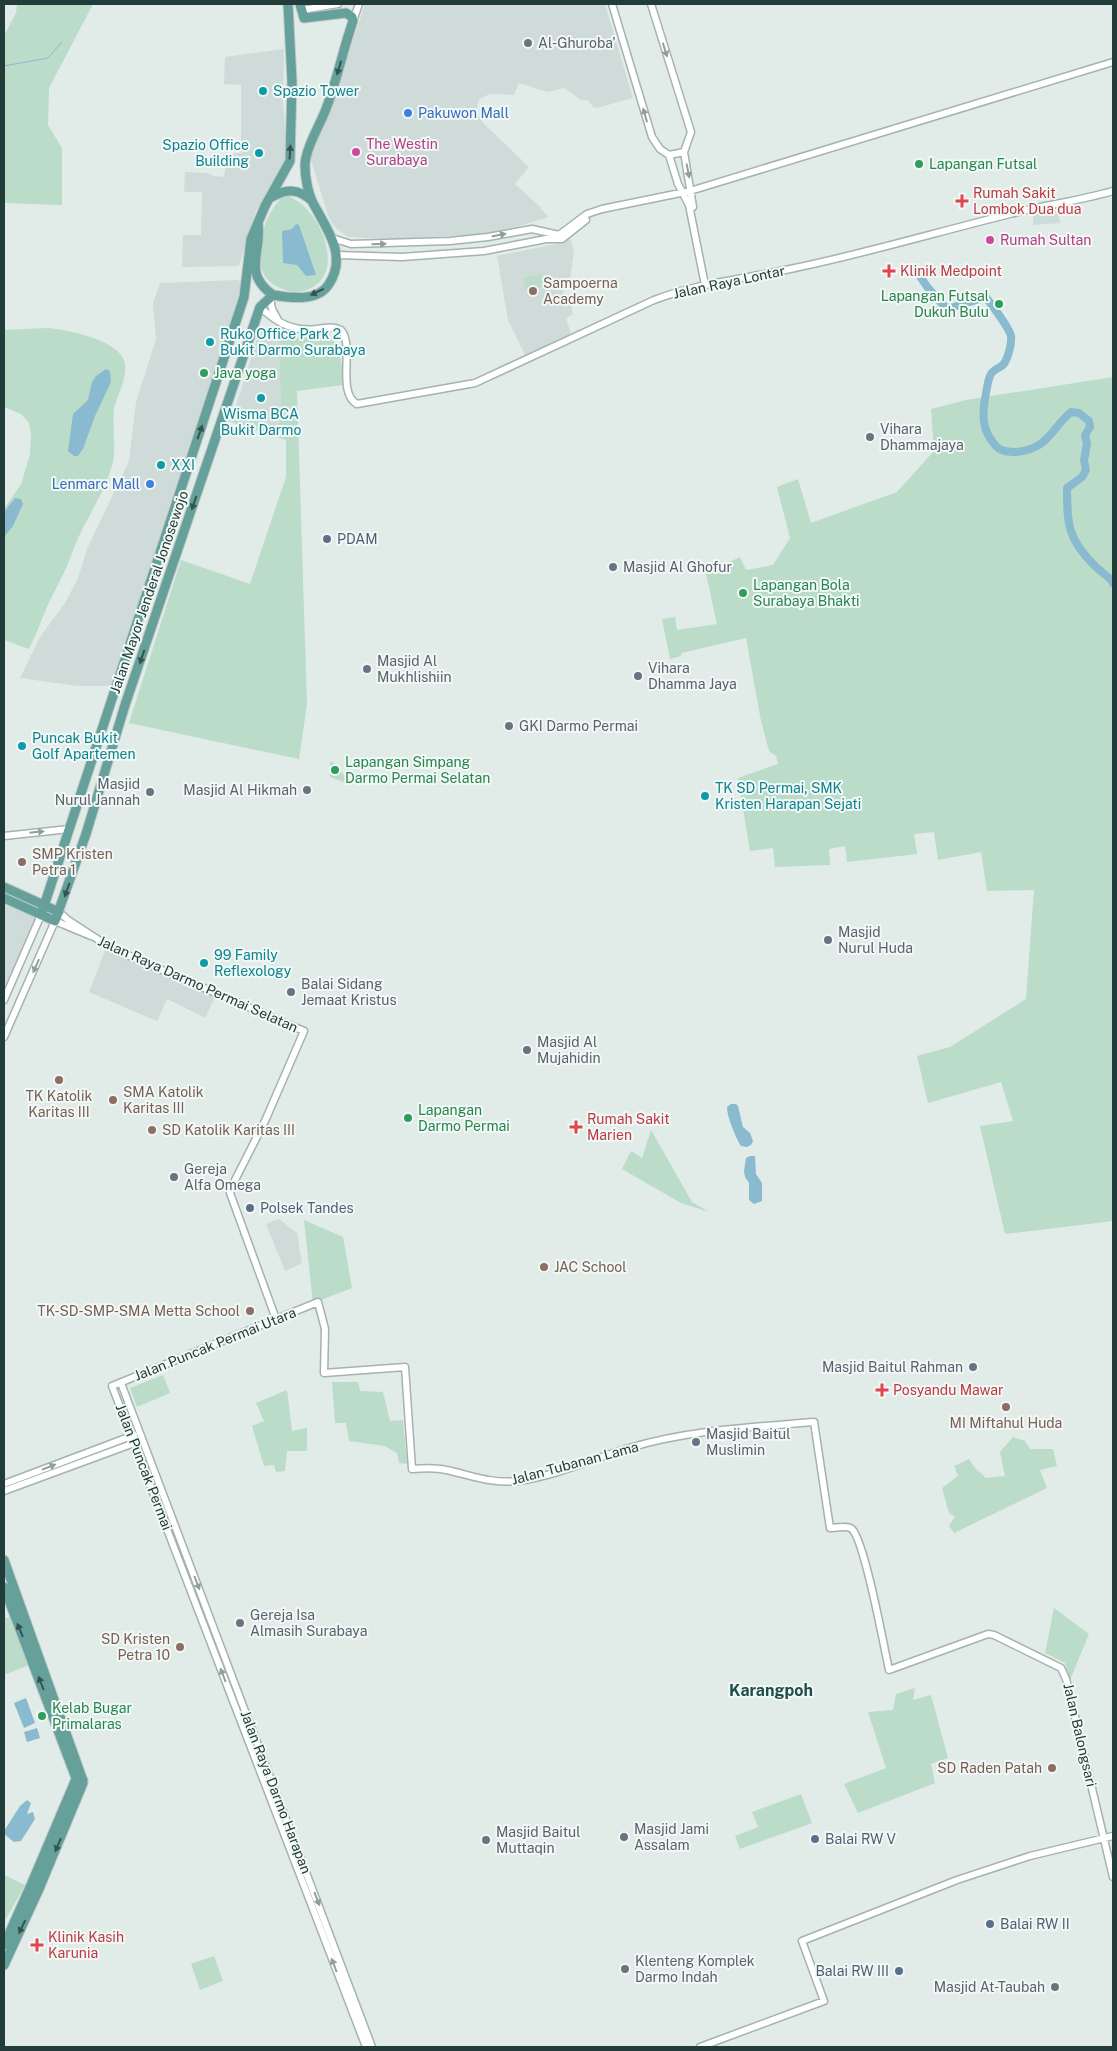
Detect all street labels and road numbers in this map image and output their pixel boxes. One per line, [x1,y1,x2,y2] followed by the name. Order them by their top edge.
[672,262,786,302] street label: Jalan Raya Lontar
[107,488,191,696] street label: Jalan Mayor Jenderal Jonosewojo
[96,933,300,1035] street label: Jalan Raya Darmo Permai Selatan
[132,1304,298,1384] street label: Jalan Puncak Permai Utara
[113,1402,175,1532] street label: Jalan Puncak Permai
[510,1438,640,1488] street label: Jalan Tubanan Lama
[1060,1682,1100,1788] street label: Jalan Balongsari
[237,1708,315,1876] street label: Jalan Raya Darmo Harapan

